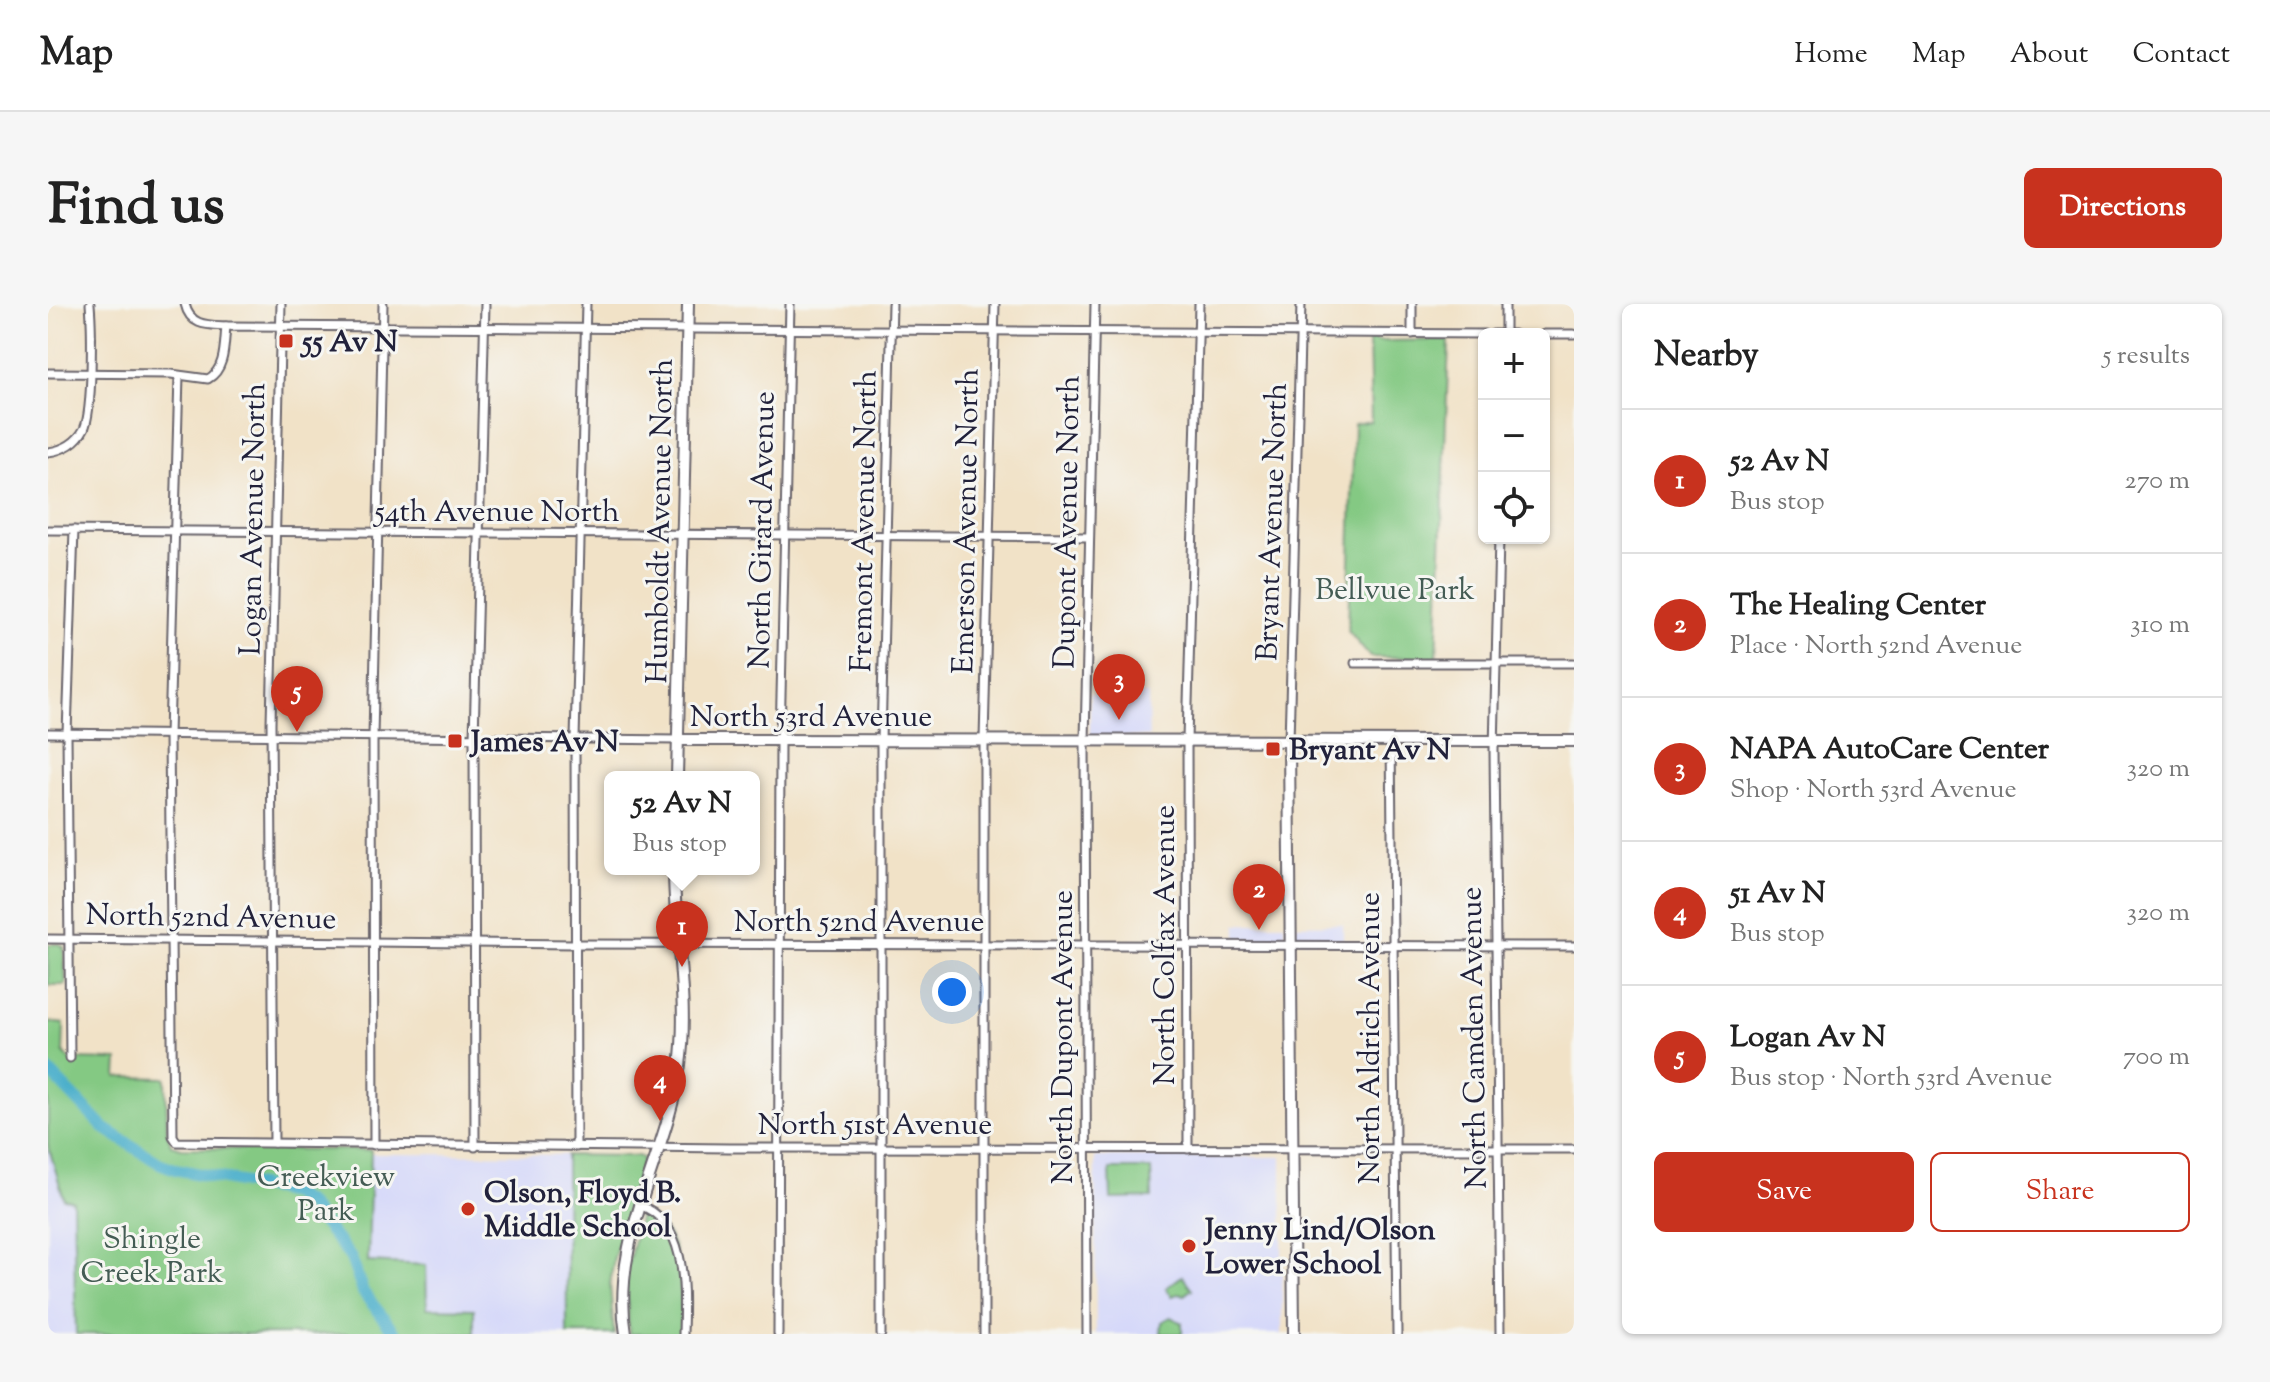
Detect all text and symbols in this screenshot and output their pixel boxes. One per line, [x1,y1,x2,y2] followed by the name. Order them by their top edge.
[40,28,113,82] text: Map
[1794,35,1868,75] text: Home
[1912,35,1966,75] text: Map
[2010,35,2088,75] text: About
[2132,35,2230,75] text: Contact
[48,168,224,249] text: Find us
[2024,168,2222,248] button: Directions
[300,322,398,365] place label: 55 Av N
[1478,328,1550,544] map controls
[1478,328,1550,400] button: +
[277,332,295,350] marker: 55 Av N
[1654,332,1759,381] text: Nearby
[2102,338,2190,375] text: 5 results
[637,358,686,684] street label: Humboldt Avenue North
[943,367,992,674] street label: Emerson Avenue North
[841,369,890,672] street label: Fremont Avenue North
[1044,374,1093,669] street label: Dupont Avenue North
[231,382,278,656] street label: Logan Avenue North
[1247,382,1300,662] street label: Bryant Avenue North
[740,391,787,669] street label: North Girard Avenue
[1478,400,1550,472] button: −
[1730,441,1829,484] text: 52 Av N
[1676,463,1684,500] text: 1
[2125,463,2190,500] text: 270 m
[1478,472,1550,544] button: locate
[1730,484,1825,521] text: Bus stop
[372,492,620,535] street label: 54th Avenue North
[1315,570,1475,613] park label: Bellvue Park
[1730,585,1986,628] text: The Healing Center
[1674,607,1686,644] text: 2
[2130,607,2190,644] text: 310 m
[1730,628,2022,665] text: Place · North 52nd Avenue
[1093,654,1145,720] pin: 3
[271,666,323,732] pin: 5
[690,697,932,740] street label: North 53rd Avenue
[469,722,619,765] place label: James Av N
[1730,729,2049,772] text: NAPA AutoCare Center
[1289,730,1451,773] place label: Bryant Av N
[446,732,464,750] marker: James Av N
[1264,740,1282,758] marker: Bryant Av N
[1675,751,1685,788] text: 3
[2127,751,2190,788] text: 320 m
[604,771,760,875] popup
[1730,772,2017,809] text: Shop · North 53rd Avenue
[632,783,732,826] text: 52 Av N
[1145,805,1188,1085] street label: North Colfax Avenue
[632,826,727,863] text: Bus stop
[1233,864,1285,930] pin: 2
[1730,873,1826,916] text: 51 Av N
[1451,886,1500,1190] street label: North Camden Avenue
[1043,890,1086,1184] street label: North Dupont Avenue
[1350,892,1393,1184] street label: North Aldrich Avenue
[85,895,337,942] street label: North 52nd Avenue
[1673,895,1687,932] text: 4
[2127,895,2190,932] text: 320 m
[656,901,708,967] pin: 1
[734,902,984,945] street label: North 52nd Avenue
[1730,916,1825,953] text: Bus stop
[932,972,972,1012] your location
[1730,1017,1886,1060] text: Logan Av N
[1676,1039,1684,1076] text: 5
[2123,1039,2190,1076] text: 700 m
[634,1055,686,1121] pin: 4
[1730,1060,2052,1097] text: Bus stop · North 53rd Avenue
[758,1105,992,1148] street label: North 51st Avenue
[1654,1152,1914,1232] button: Save
[1930,1152,2190,1232] button: Share
[257,1157,395,1234] park label: Creekview Park
[484,1173,681,1250] place label: Olson, Floyd B. Middle School
[459,1200,477,1218] marker: Olson, Floyd B. Middle School
[1203,1210,1436,1287] place label: Jenny Lind/Olson Lower School
[81,1219,223,1296] park label: Shingle Creek Park
[1180,1237,1198,1255] marker: Jenny Lind/Olson Lower School

